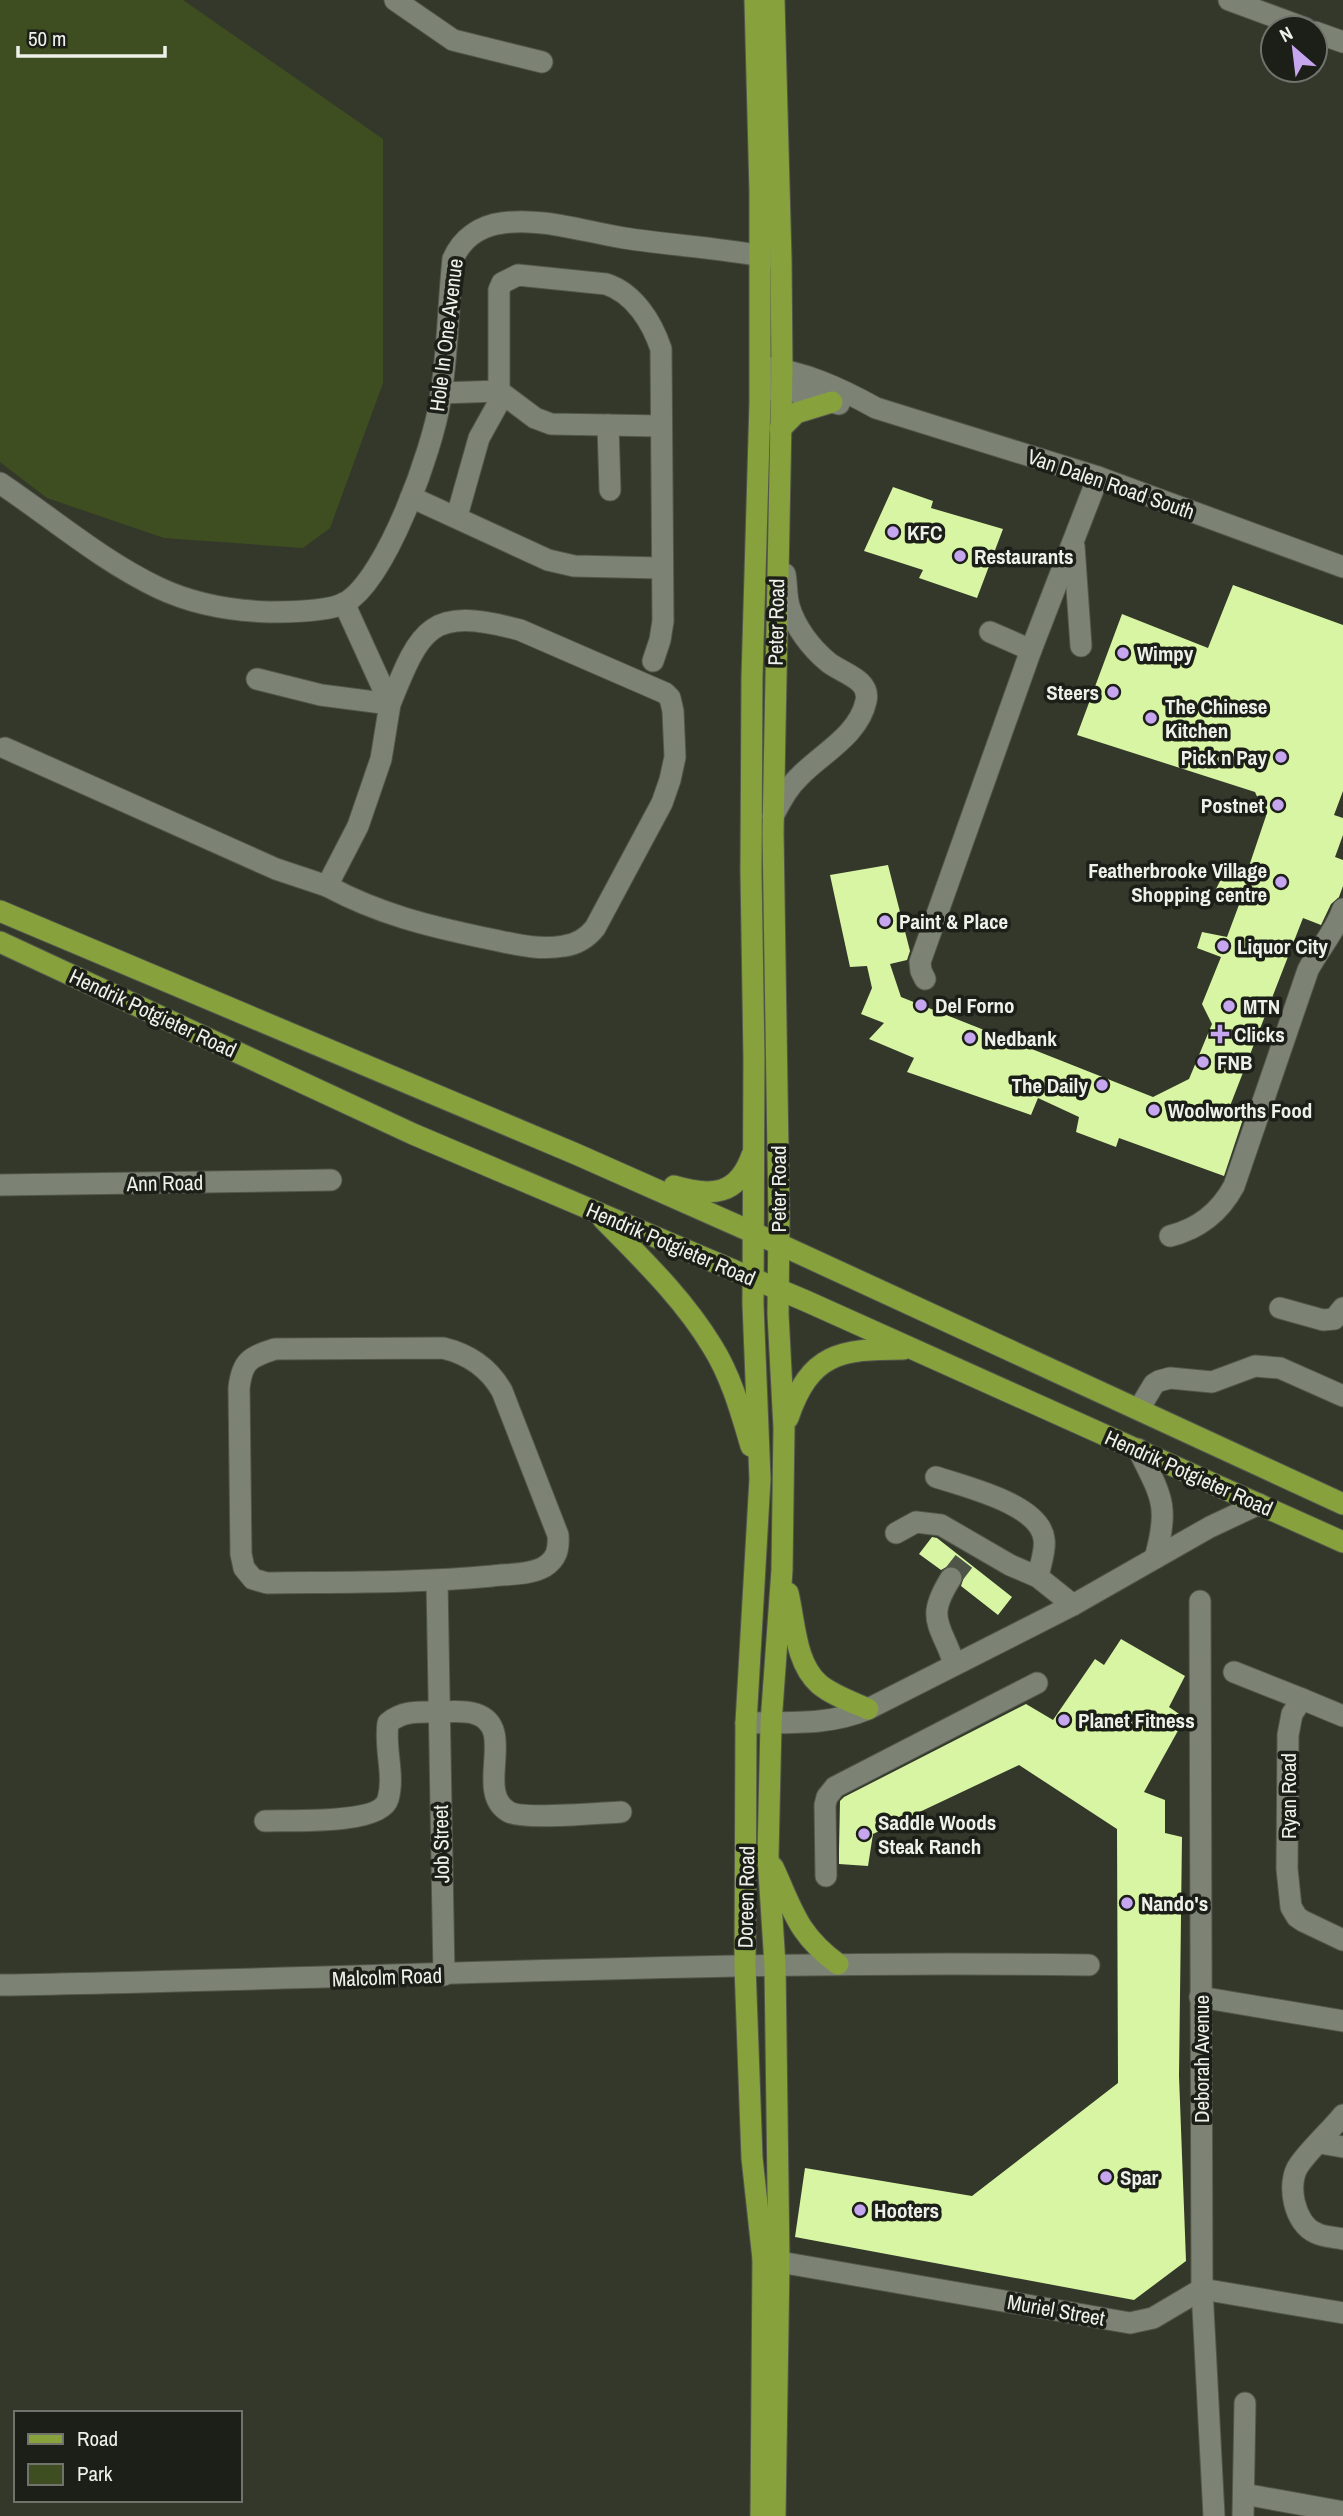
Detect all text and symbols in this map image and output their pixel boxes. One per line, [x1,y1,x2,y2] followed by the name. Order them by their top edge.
[18,14,164,58] scale bar
[1259,14,1329,84] north arrow
[1275,20,1297,48] text: N
[28,24,66,53] text: 50 m
[422,257,470,413] street label: Hole In One Avenue
[1024,442,1198,526] street label: Van Dalen Road South
[907,518,942,547] place label: KFC
[885,524,901,540] marker: KFC
[974,542,1074,571] place label: Restaurants
[952,548,968,564] marker: Restaurants
[761,578,791,666] street label: Peter Road
[1137,639,1194,668] place label: Wimpy
[1115,645,1131,661] marker: Wimpy
[1046,678,1099,707] place label: Steers
[1105,684,1121,700] marker: Steers
[1165,692,1267,745] place label: The Chinese Kitchen
[1143,710,1159,726] marker: The Chinese Kitchen
[1181,743,1267,772] place label: Pick n Pay
[1273,749,1289,765] marker: Pick n Pay
[1201,791,1264,820] place label: Postnet
[1270,797,1286,813] marker: Postnet
[1088,856,1267,909] place label: Featherbrooke Village Shopping centre
[1273,874,1289,890] marker: Featherbrooke Village Shopping centre
[899,907,1008,936] place label: Paint & Place
[877,913,893,929] marker: Paint & Place
[1237,932,1328,961] place label: Liquor City
[1215,938,1231,954] marker: Liquor City
[65,962,241,1064] street label: Hendrik Potgieter Road
[935,991,1015,1020] place label: Del Forno
[1243,992,1280,1021] place label: MTN
[913,997,929,1013] marker: Del Forno
[1221,998,1237,1014] marker: MTN
[1234,1020,1285,1049] place label: Clicks
[984,1024,1057,1053] place label: Nedbank
[1212,1026,1228,1042] marker: Clicks
[962,1030,978,1046] marker: Nedbank
[1217,1048,1252,1077] place label: FNB
[1195,1054,1211,1070] marker: FNB
[1011,1071,1088,1100] place label: The Daily
[1094,1077,1110,1093] marker: The Daily
[1168,1096,1312,1125] place label: Woolworths Food
[1146,1102,1162,1118] marker: Woolworths Food
[764,1145,793,1233] street label: Peter Road
[125,1168,204,1198] street label: Ann Road
[582,1195,760,1293] street label: Hendrik Potgieter Road
[1100,1423,1278,1523] street label: Hendrik Potgieter Road
[1078,1706,1195,1735] place label: Planet Fitness
[1056,1712,1072,1728] marker: Planet Fitness
[1274,1753,1303,1839] street label: Ryan Road
[426,1804,456,1883] street label: Job Street
[878,1808,996,1861] place label: Saddle Woods Steak Ranch
[856,1826,872,1842] marker: Saddle Woods Steak Ranch
[731,1846,761,1948] street label: Doreen Road
[1141,1889,1208,1918] place label: Nando's
[1119,1895,1135,1911] marker: Nando's
[332,1961,442,1993] street label: Malcolm Road
[1187,1995,1216,2123] street label: Deborah Avenue
[1120,2163,1159,2192] place label: Spar
[1098,2169,1114,2185] marker: Spar
[874,2196,939,2225] place label: Hooters
[852,2202,868,2218] marker: Hooters
[1005,2287,1107,2333] street label: Muriel Street
[14,2411,242,2502] legend
[77,2424,118,2453] text: Road
[77,2459,113,2488] text: Park

